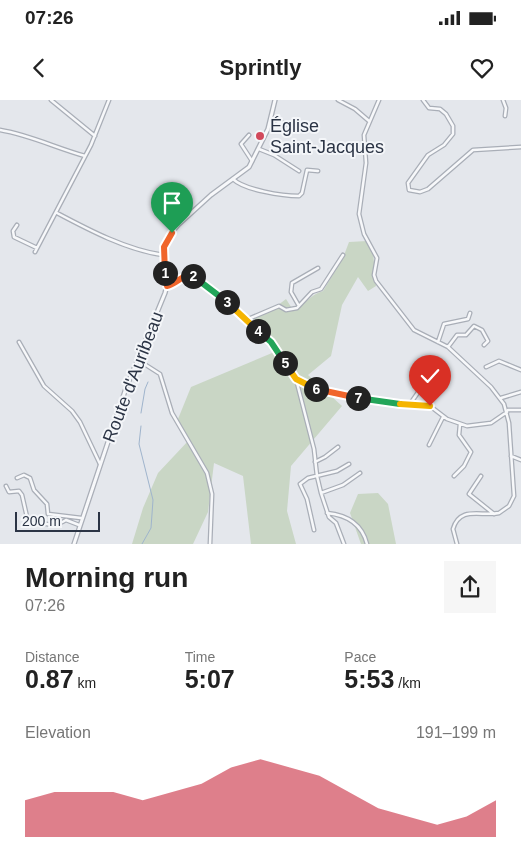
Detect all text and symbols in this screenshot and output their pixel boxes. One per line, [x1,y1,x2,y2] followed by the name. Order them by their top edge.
[25,7,74,28] text: 07:26
[25,54,53,82] icon: back
[468,54,496,82] icon: heart
[220,55,301,80] text: Sprintly
[270,116,384,157] place label: Église Saint-Jacques
[254,130,266,142] marker: Église Saint-Jacques
[151,182,193,233] pin
[158,189,186,217] icon: arrive
[152,260,178,286] pin: 1
[180,264,206,288] pin: 2
[162,265,169,281] text: 1
[190,268,197,284] text: 2
[214,290,240,314] pin: 3
[224,294,231,310] text: 3
[99,309,167,445] street label: Route d'Auribeau
[246,318,270,344] pin: 4
[255,323,262,339] text: 4
[272,350,298,376] pin: 5
[282,355,289,371] text: 5
[409,355,451,406] pin
[416,362,444,390] icon: check
[304,376,328,402] pin: 6
[313,381,320,397] text: 6
[346,386,370,410] pin: 7
[355,390,362,406] text: 7
[15,509,100,532] scale bar
[22,513,61,529] text: 200 m
[444,561,496,613] button: share
[25,562,188,593] text: Morning run
[25,597,65,614] text: 07:26
[25,649,79,665] text: Distance
[185,649,215,665] text: Time
[344,649,376,665] text: Pace
[25,665,74,693] text: 0.87
[185,665,235,693] text: 5:07
[344,665,394,693] text: 5:53
[74,675,96,691] text: km
[394,675,421,691] text: /km
[25,724,91,741] text: Elevation
[416,724,496,741] text: 191–199 m

